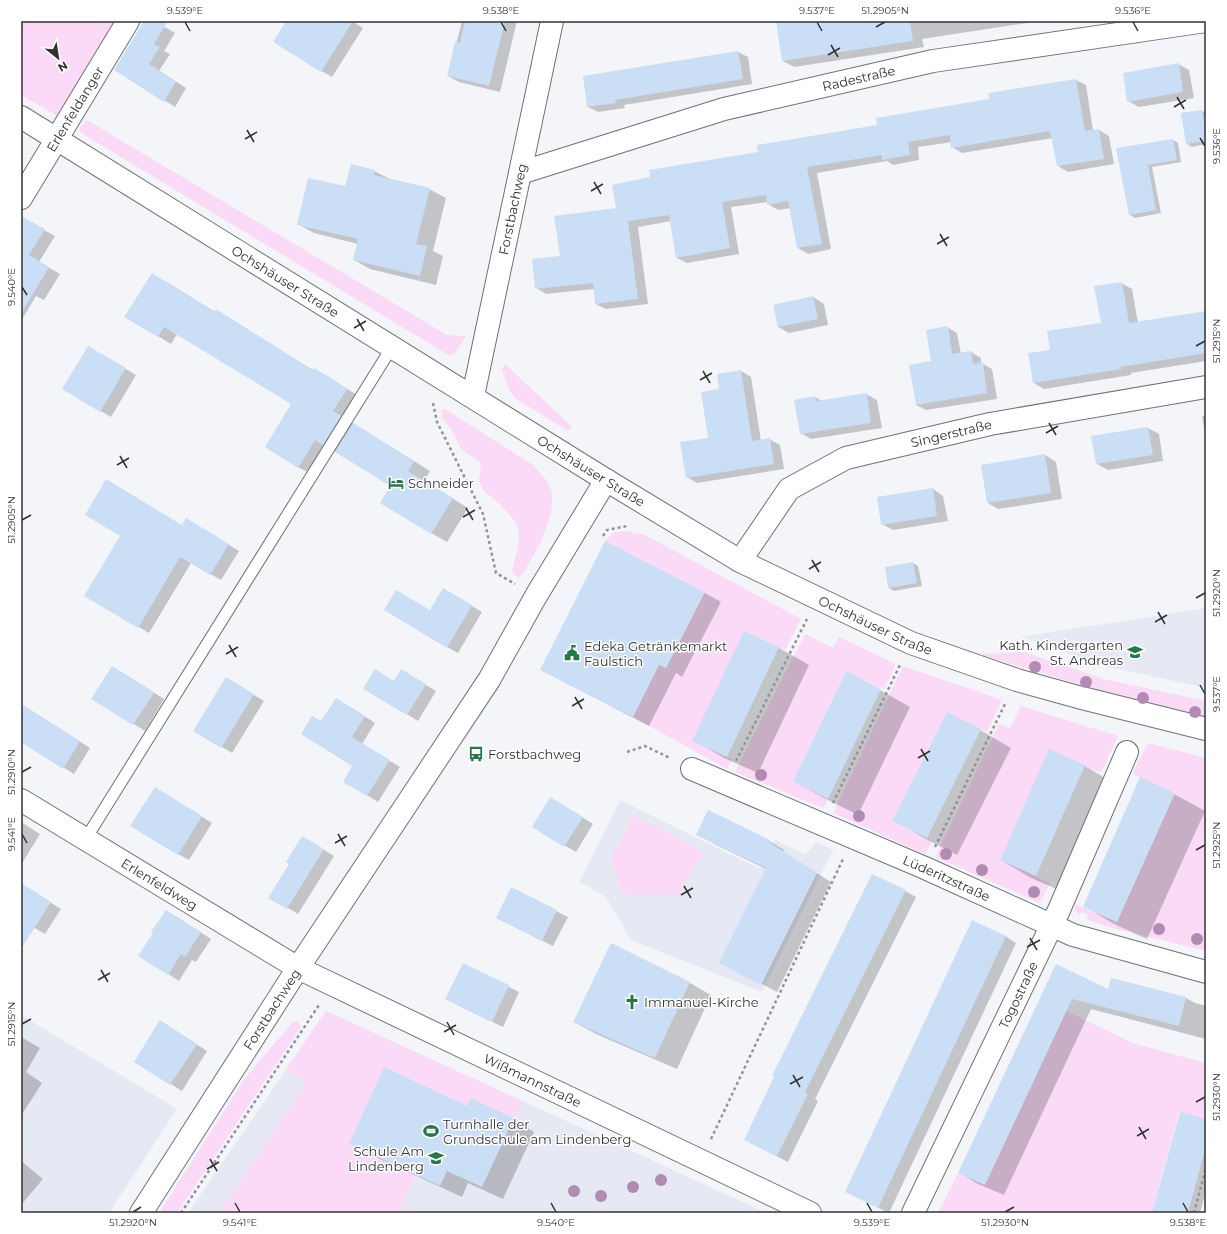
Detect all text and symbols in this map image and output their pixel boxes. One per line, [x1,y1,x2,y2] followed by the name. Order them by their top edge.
[167,4,203,17] text: 9.539°E
[483,4,520,17] text: 9.538°E
[799,4,835,17] text: 9.537°E
[861,4,909,17] text: 51.2905°N
[1115,4,1151,17] text: 9.536°E
[38,38,78,78] north arrow
[56,58,70,75] text: N
[821,62,897,94] street label: Radestraße
[43,63,107,155] street label: Erlenfeldanger
[1210,128,1223,164] text: 9.536°E
[495,162,530,256] street label: Forstbachweg
[229,242,342,320] street label: Ochshäuser Straße
[5,268,18,306] text: 9.540°E
[1210,319,1223,363] text: 51.2915°N
[909,416,993,450] street label: Singerstraße
[534,431,648,510] street label: Ochshäuser Straße
[387,474,405,492] hotel icon: Schneider
[408,475,474,491] place label: Schneider
[5,496,18,544] text: 51.2905°N
[1210,569,1223,617] text: 51.2920°N
[816,592,935,658] street label: Ochshäuser Straße
[999,637,1123,668] place label: Kath. Kindergarten St. Andreas
[584,638,727,669] place label: Edeka Getränkemarkt Faulstich
[1126,643,1144,661] school or university icon: Kath. Kindergarten St. Andreas
[563,644,581,662] public building icon: Edeka Getränkemarkt Faulstich
[1210,676,1223,712] text: 9.537°E
[467,745,485,763] bus stop icon: Forstbachweg
[488,746,581,762] place label: Forstbachweg
[5,749,18,795] text: 51.2910°N
[5,816,18,851] text: 9.541°E
[1210,822,1223,868] text: 51.2925°N
[901,852,993,905] street label: Lüderitzstraße
[118,855,201,913] street label: Erlenfeldweg
[995,959,1041,1031] street label: Togostraße
[240,966,303,1053] street label: Forstbachweg
[623,993,641,1011] church icon: Immanuel-Kirche
[644,994,759,1010] place label: Immanuel-Kirche
[5,1002,18,1046] text: 51.2915°N
[481,1050,584,1110] street label: Wißmannstraße
[1210,1073,1223,1121] text: 51.2930°N
[443,1116,631,1147] place label: Turnhalle der Grundschule am Lindenberg
[422,1122,440,1140] sports icon: Turnhalle der Grundschule am Lindenberg
[348,1143,424,1174] place label: Schule Am Lindenberg
[427,1149,445,1167] school or university icon: Schule Am Lindenberg
[109,1216,157,1229] text: 51.2920°N
[223,1216,258,1229] text: 9.541°E
[537,1216,575,1229] text: 9.540°E
[854,1216,890,1229] text: 9.539°E
[981,1216,1029,1229] text: 51.2930°N
[1170,1216,1207,1229] text: 9.538°E

